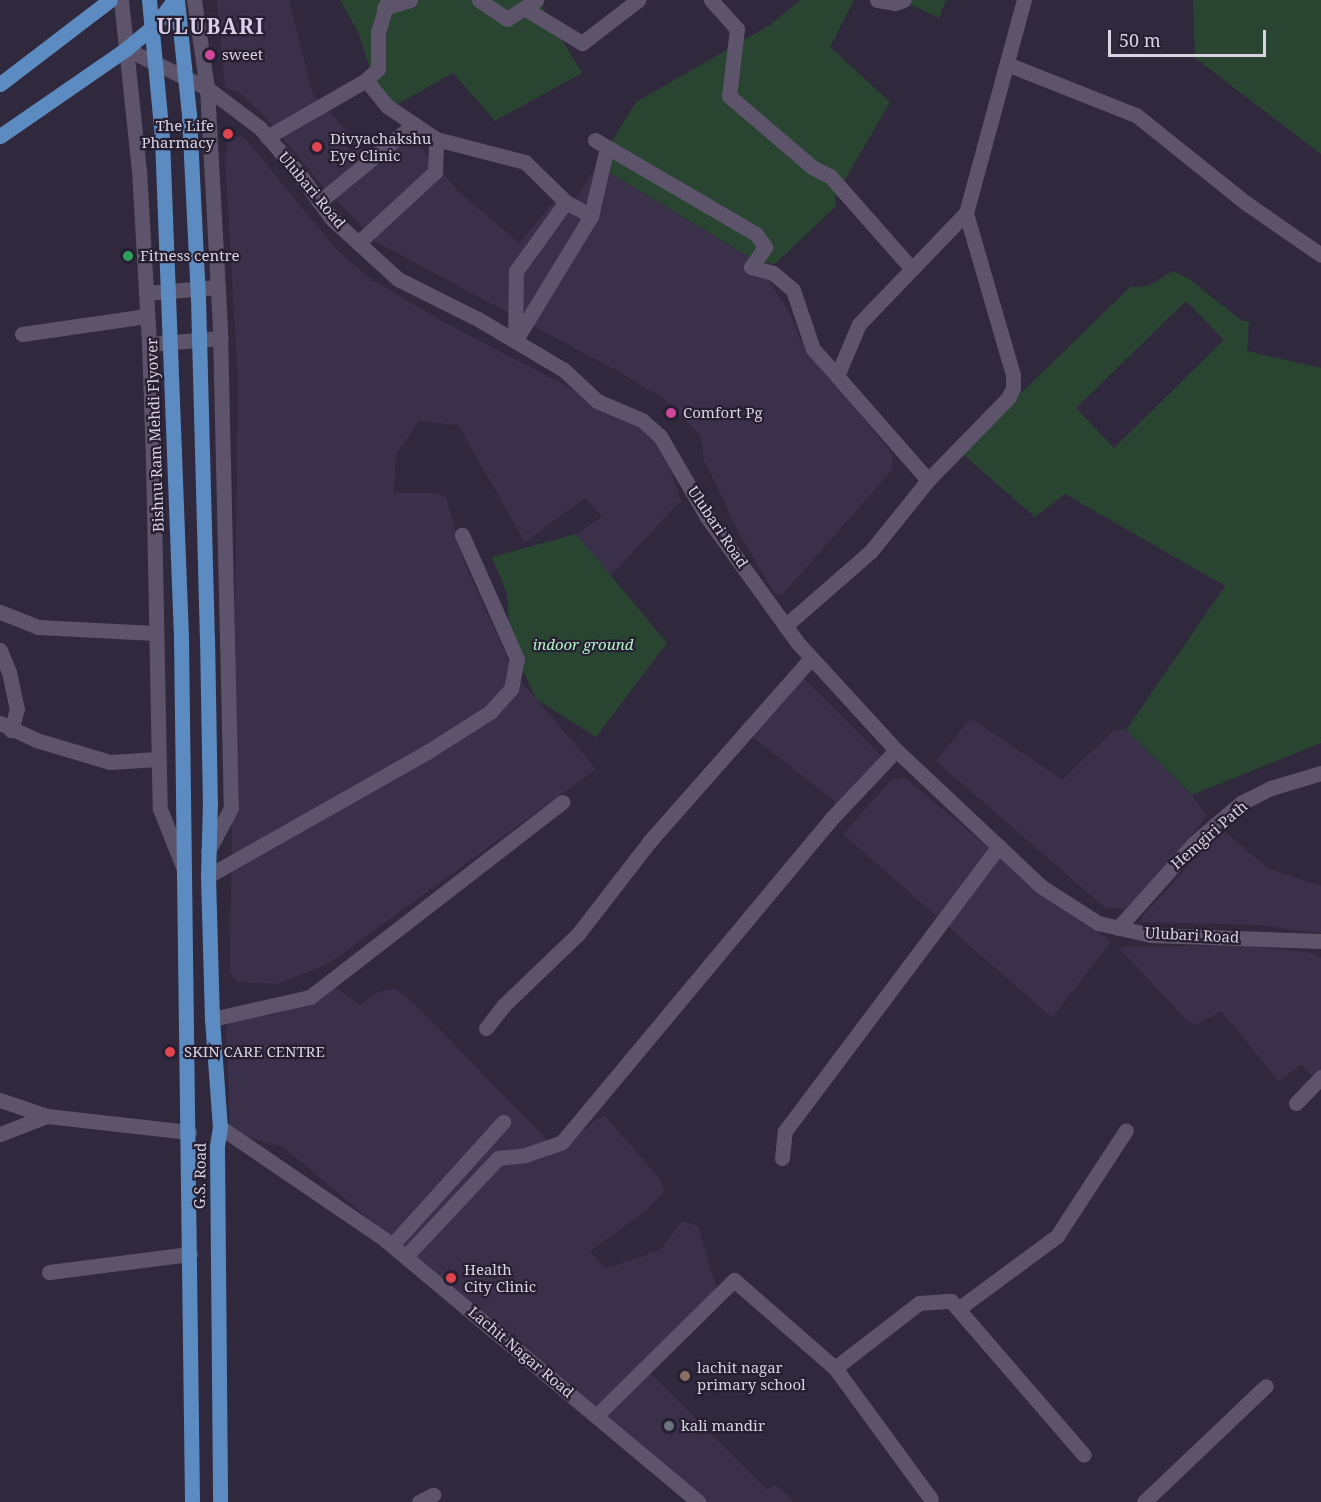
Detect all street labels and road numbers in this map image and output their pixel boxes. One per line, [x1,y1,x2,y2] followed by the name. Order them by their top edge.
[275,148,349,232] street label: Ulubari Road
[143,338,167,532] street label: Bishnu Ram Mehdi Flyover
[684,483,752,571] street label: Ulubari Road
[1167,797,1251,873] street label: Hemgiri Path
[1144,924,1240,946] street label: Ulubari Road
[190,1143,210,1209] street label: G.S. Road
[465,1303,577,1401] street label: Lachit Nagar Road

